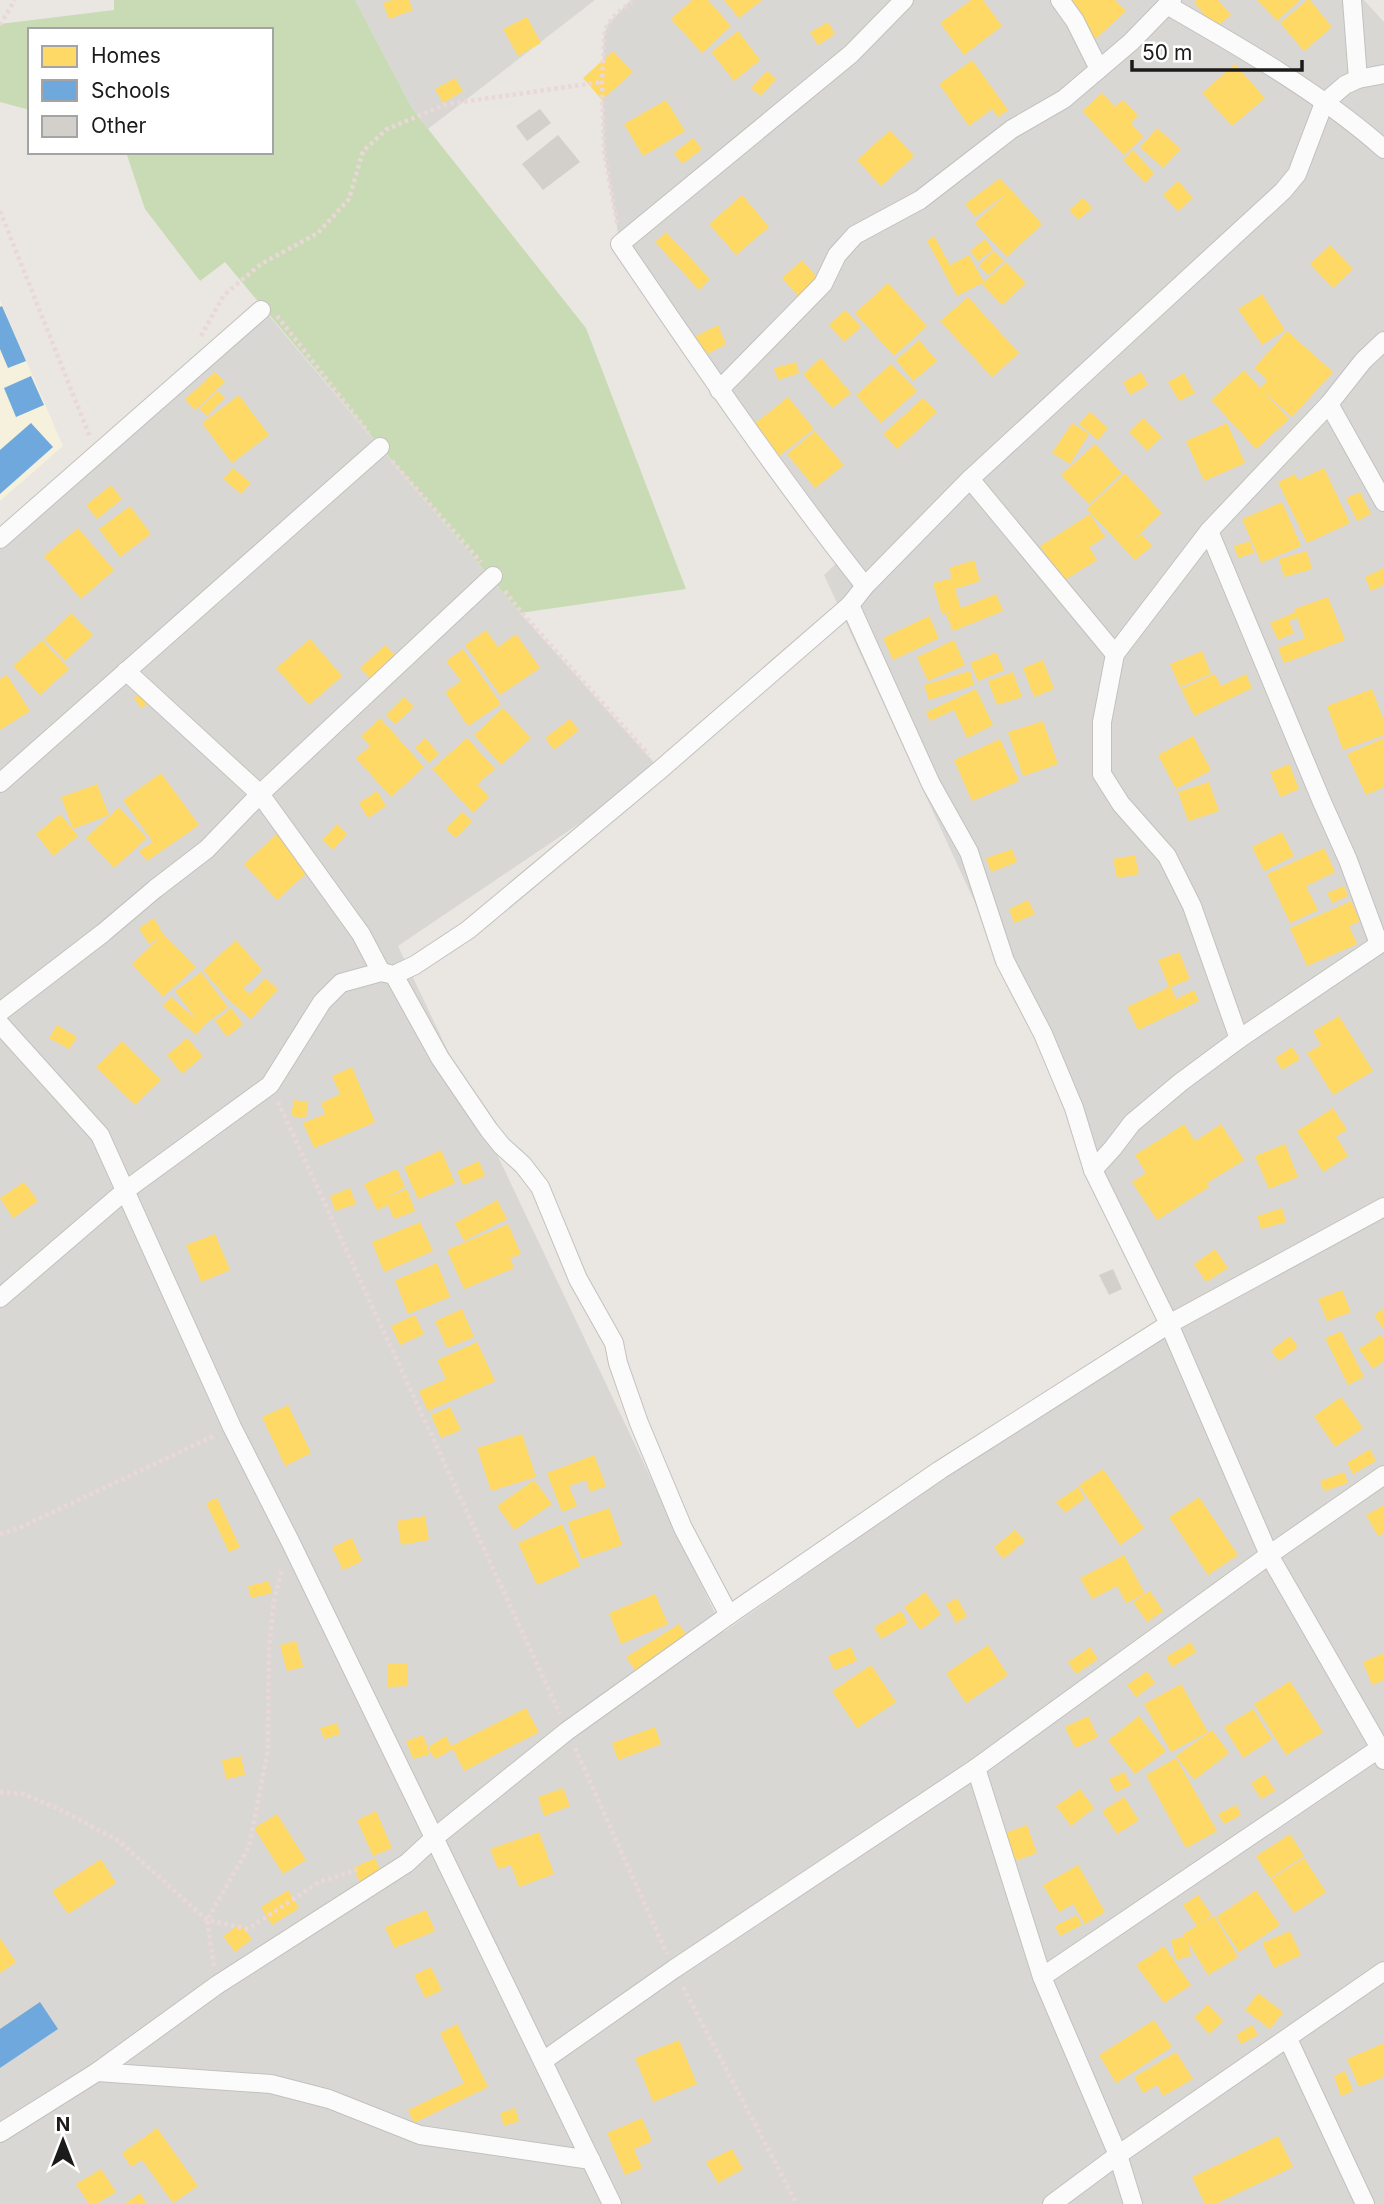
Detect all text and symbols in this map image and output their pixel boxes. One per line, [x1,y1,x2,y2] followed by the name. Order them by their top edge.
[28,28,273,154] legend
[1132,28,1302,72] scale bar
[1142,40,1192,65] text: 50 m
[91,43,161,68] text: Homes
[91,78,170,103] text: Schools
[91,113,147,138] text: Other
[28,2106,98,2176] north arrow
[56,2113,70,2136] text: N

